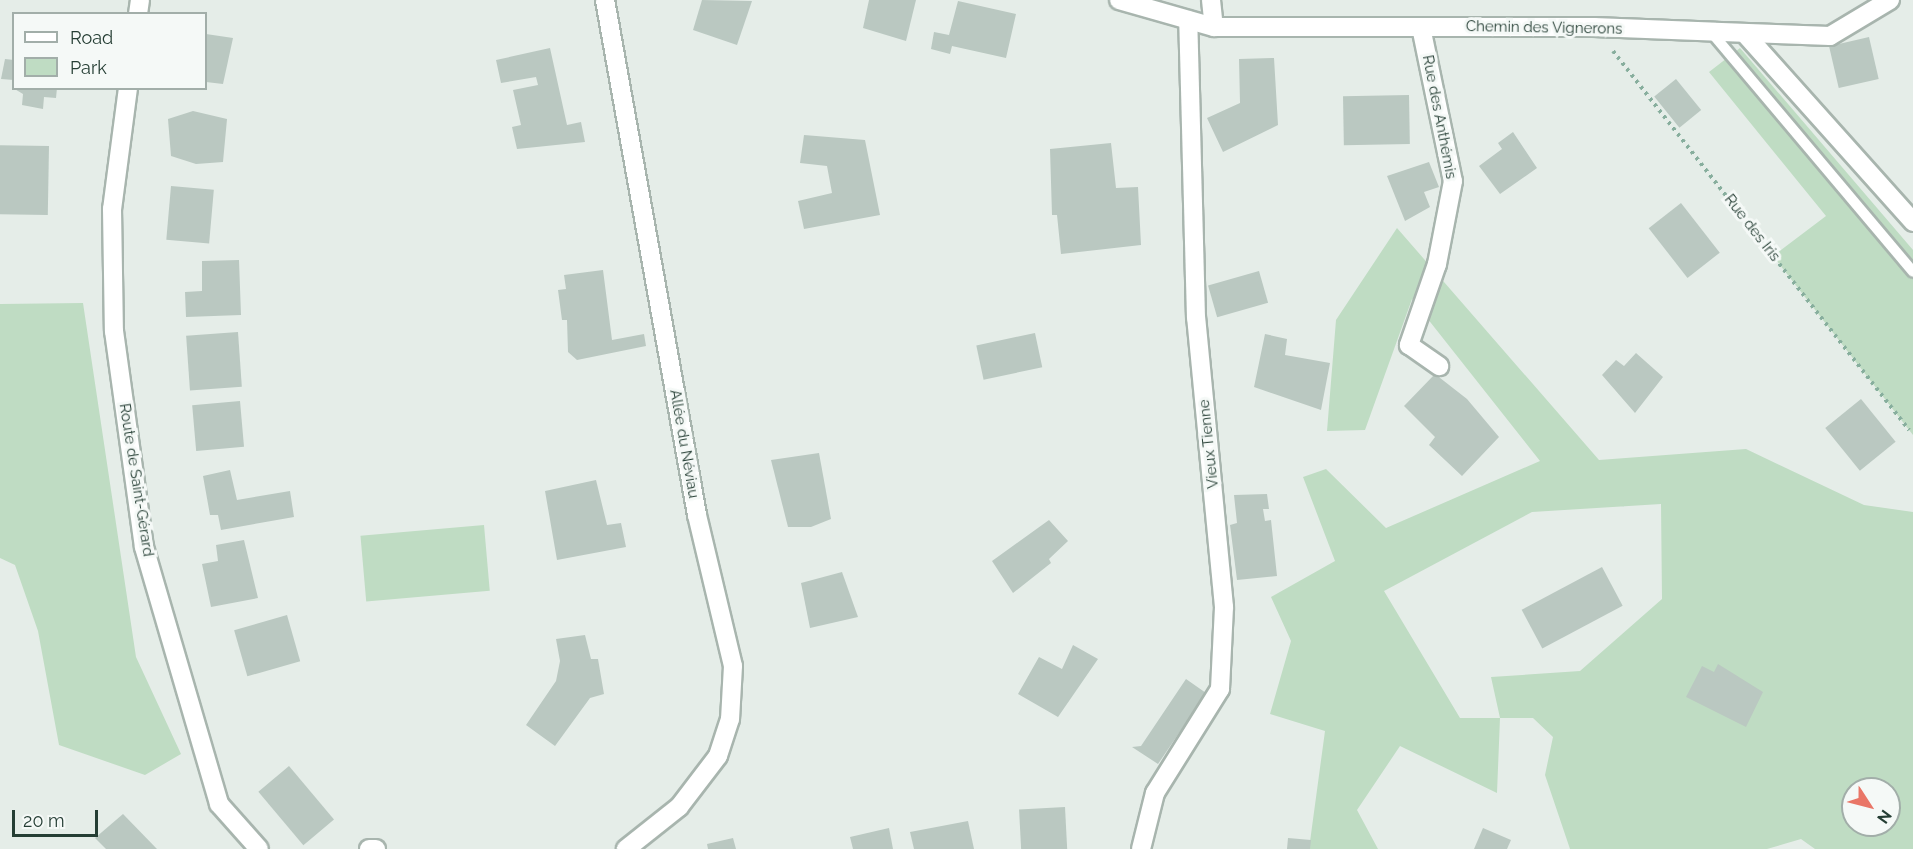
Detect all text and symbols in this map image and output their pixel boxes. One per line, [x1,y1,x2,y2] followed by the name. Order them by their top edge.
[12,12,207,90] legend
[1465,18,1623,38] street label: Chemin des Vignerons
[70,27,113,48] text: Road
[1418,53,1460,181] street label: Rue des Anthémis
[70,57,107,78] text: Park
[1720,191,1784,265] street label: Rue des Iris
[666,388,702,500] street label: Allée du Néviau
[1195,398,1223,490] street label: Vieux Tienne
[115,402,157,558] street label: Route de Saint-Gérard
[1841,777,1901,837] north arrow
[15,798,100,836] scale bar
[1873,806,1896,827] text: N
[23,810,65,831] text: 20 m

